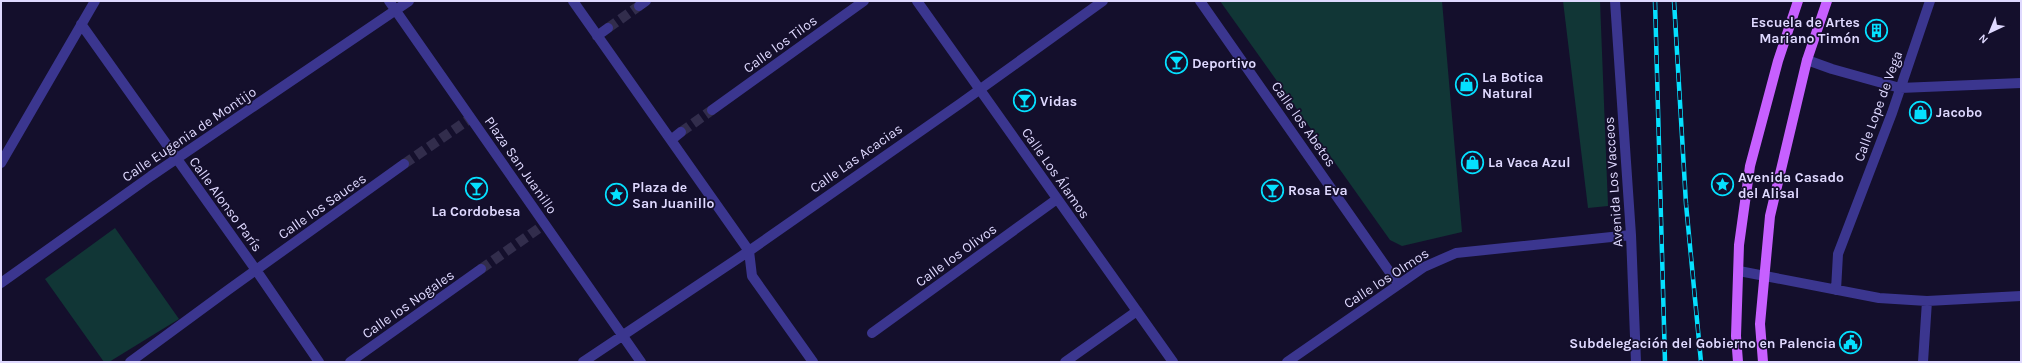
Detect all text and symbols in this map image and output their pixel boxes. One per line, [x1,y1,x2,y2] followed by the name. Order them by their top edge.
[740,12,820,77] street label: Calle los Tilos
[1970,12,2010,52] north arrow
[1751,14,1860,47] place label: Escuela de Artes Mariano Timón
[1863,17,1889,43] building icon: Escuela de Artes Mariano Timón
[1976,31,1991,46] text: N
[1851,48,1906,164] street label: Calle Lope de Vega
[1164,50,1190,76] bar icon: Deportivo
[1192,55,1256,72] place label: Deportivo
[1482,69,1543,102] place label: La Botica Natural
[1453,72,1479,98] shop icon: La Botica Natural
[1268,78,1339,170] street label: Calle los Abetos
[119,83,260,186] street label: Calle Eugenia de Montijo
[1011,88,1037,114] bar icon: Vidas
[1040,93,1077,110] place label: Vidas
[1907,99,1933,125] shop icon: Jacobo
[1936,104,1982,121] place label: Jacobo
[481,113,561,217] street label: Plaza San Juanillo
[1600,116,1627,248] street label: Avenida Los Vacceos
[807,120,906,197] street label: Calle Las Acacias
[1018,124,1094,222] street label: Calle Los Álamos
[1460,149,1486,175] shop icon: La Vaca Azul
[185,154,266,255] street label: Calle Alonso París
[1488,154,1571,171] place label: La Vaca Azul
[1738,169,1844,202] place label: Avenida Casado del Alisal
[275,170,369,243] street label: Calle los Sauces
[1709,172,1735,198] place icon: Avenida Casado del Alisal
[463,176,489,202] bar icon: La Cordobesa
[1260,177,1286,203] bar icon: Rosa Eva
[632,179,714,212] place label: Plaza de San Juanillo
[604,182,630,208] place icon: Plaza de San Juanillo
[1288,182,1348,199] place label: Rosa Eva
[431,203,521,220] place label: La Cordobesa
[912,220,1000,291] street label: Calle los Olivos
[1341,245,1432,312] street label: Calle los Olmos
[359,266,457,342] street label: Calle los Nogales
[1838,330,1864,356] public building icon: Subdelegación del Gobierno en Palencia
[1569,335,1836,352] place label: Subdelegación del Gobierno en Palencia

